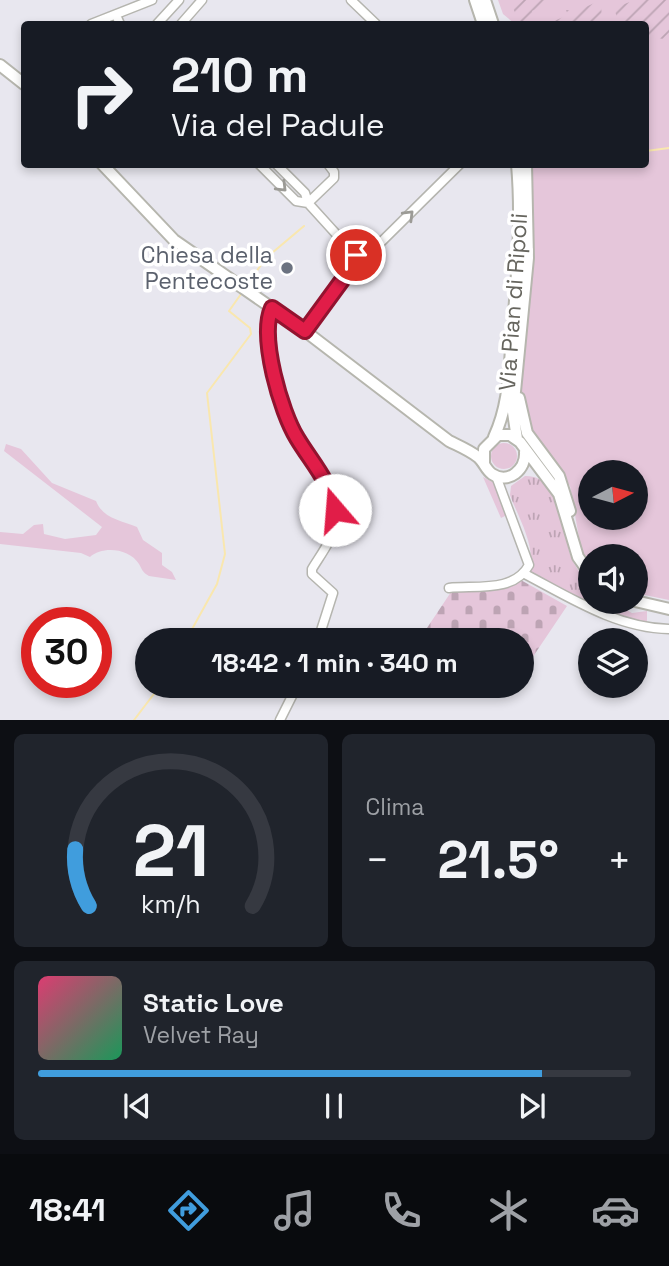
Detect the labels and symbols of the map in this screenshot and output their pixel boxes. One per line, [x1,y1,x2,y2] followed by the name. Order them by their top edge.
[273,179,286,192] one-way arrow
[401,211,414,224] one-way arrow
[492,212,534,392] street label: Via Pian di Ripoli
[326,225,386,285] pin
[141,240,273,296] place label: Chiesa della Pentecoste
[279,260,295,276] marker: Chiesa della Pentecoste
[578,460,648,530] north arrow
[298,473,372,547] position arrow
[21,607,112,698] speed limit sign: 30

